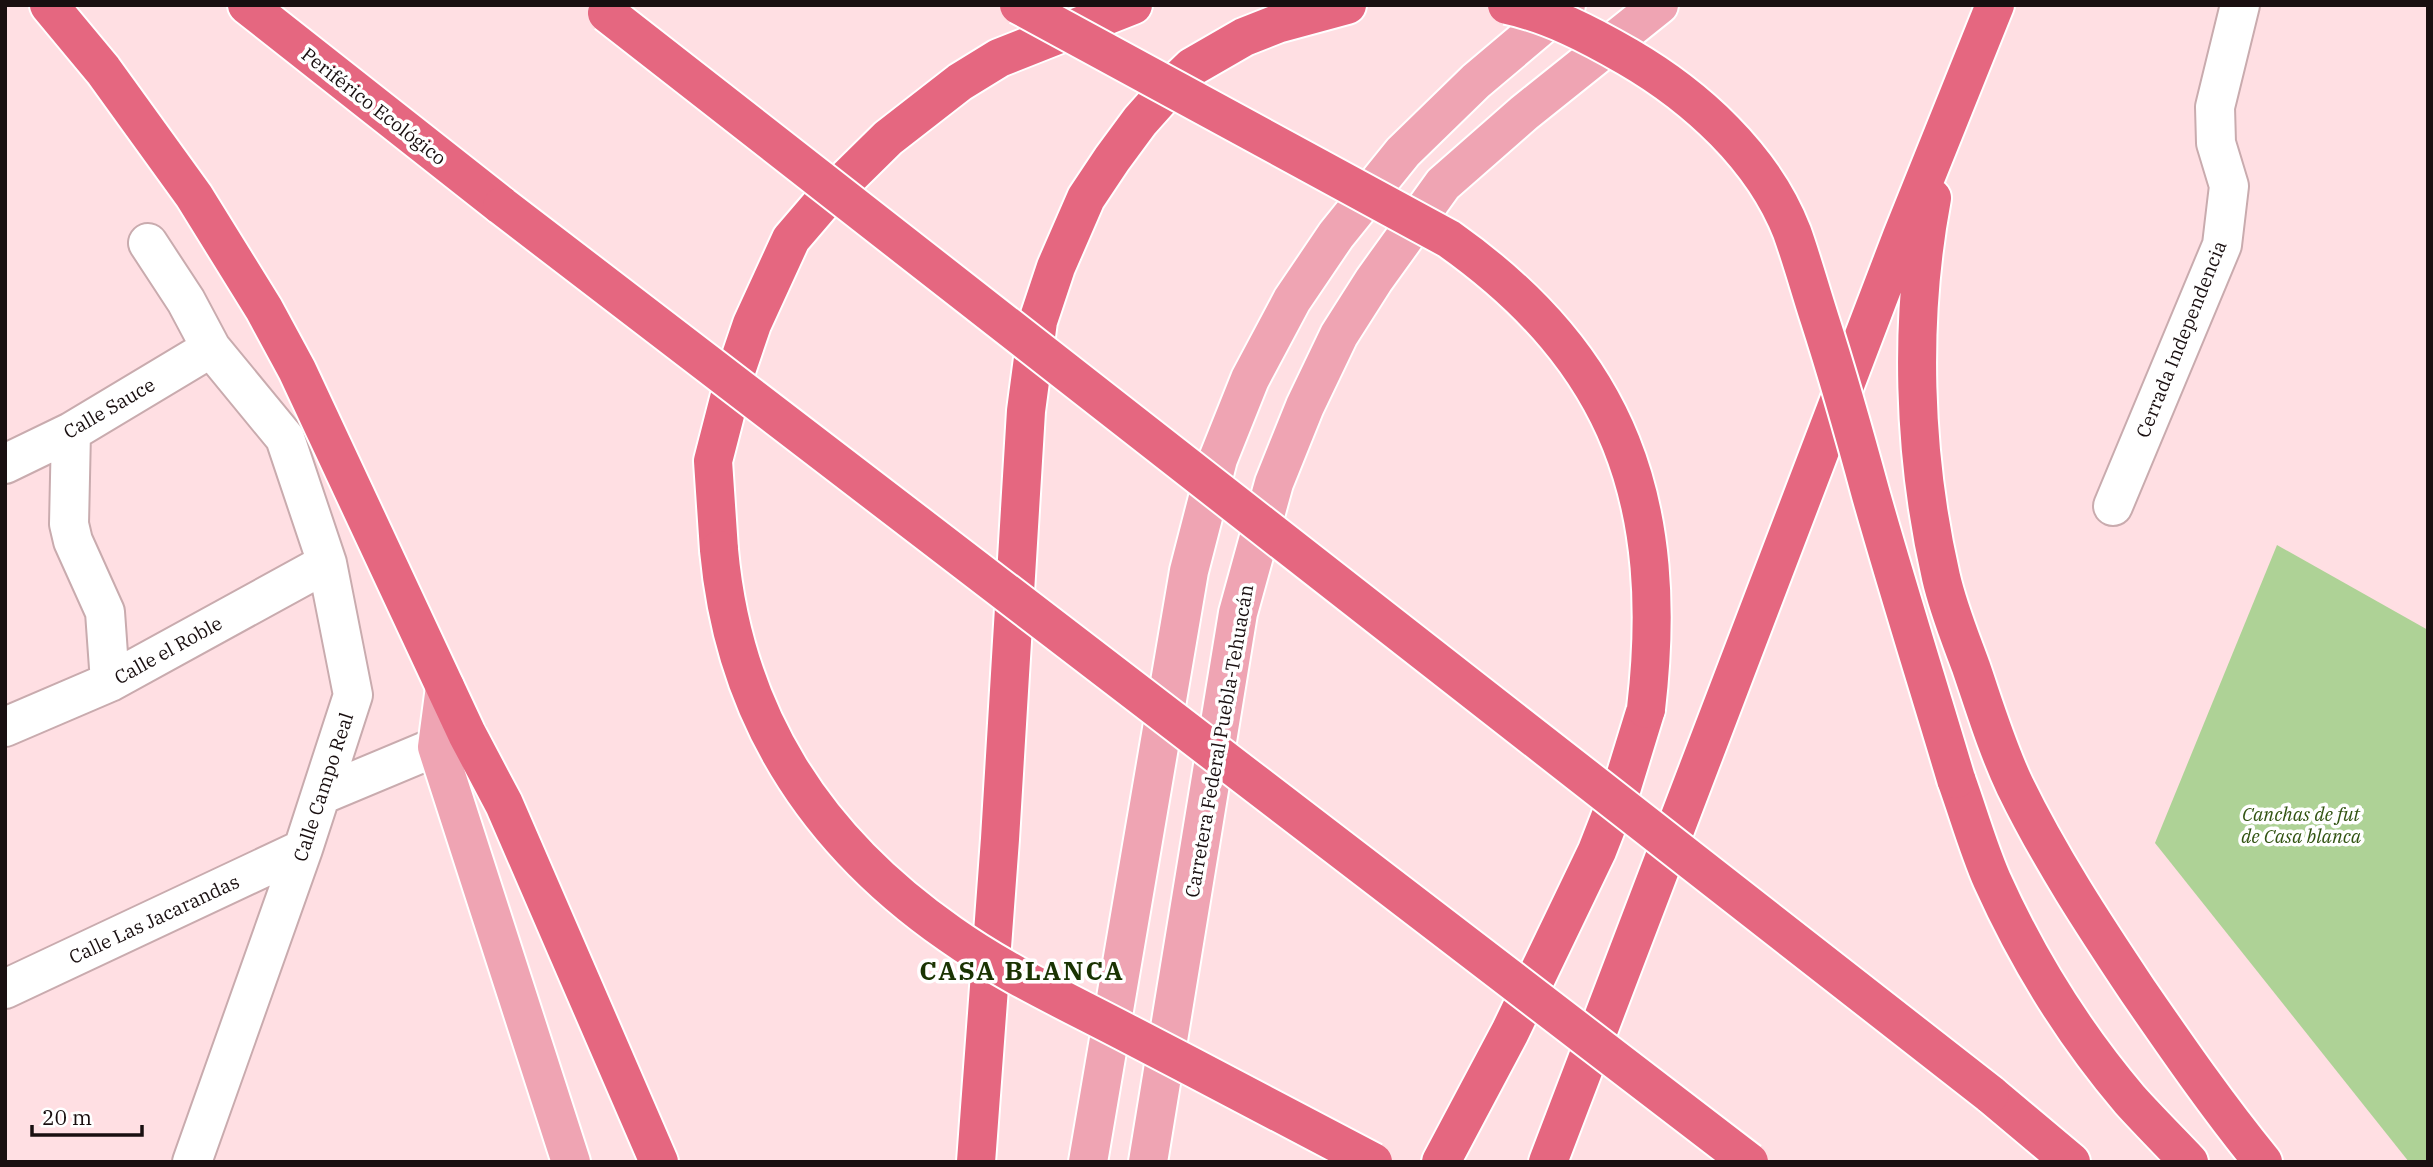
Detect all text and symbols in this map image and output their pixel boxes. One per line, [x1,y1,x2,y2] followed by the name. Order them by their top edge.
[297,42,451,170] street label: Periférico Ecológico
[2130,237,2232,441] street label: Cerrada Independencia
[59,372,159,444] street label: Calle Sauce
[1180,583,1258,899] street label: Carretera Federal Puebla-Tehuacán
[110,611,226,689] street label: Calle el Roble
[288,709,358,864] street label: Calle Campo Real
[2241,802,2362,848] park label: Canchas de fut de Casa blanca
[65,869,243,969] street label: Calle Las Jacarandas
[919,953,1125,987] district label: CASA BLANCA
[32,1094,142,1138] scale bar
[42,1103,92,1131] text: 20 m

